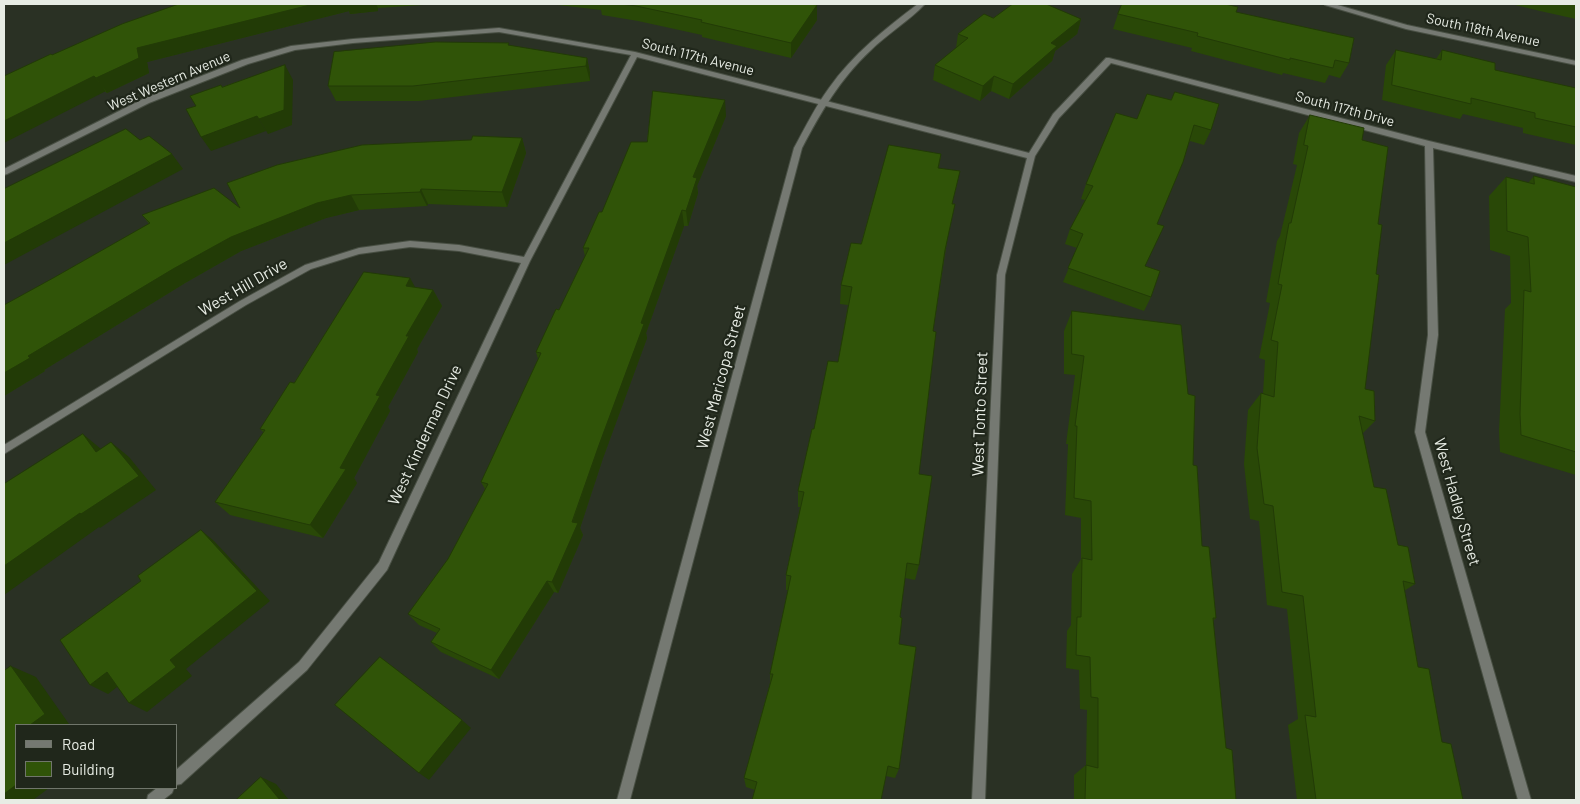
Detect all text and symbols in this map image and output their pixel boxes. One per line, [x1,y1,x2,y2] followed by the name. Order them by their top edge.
[1425,10,1541,50] street label: South 118th Avenue
[640,35,756,79] street label: South 117th Avenue
[105,48,233,114] street label: West Western Avenue
[1294,88,1396,130] street label: South 117th Drive
[195,254,291,320] street label: West Hill Drive
[692,303,750,451] street label: West Maricopa Street
[968,351,992,477] street label: West Tonto Street
[384,362,466,508] street label: West Kinderman Drive
[1430,436,1484,568] street label: West Hadley Street
[15,724,178,789] legend
[62,735,95,753] text: Road
[62,760,115,778] text: Building

